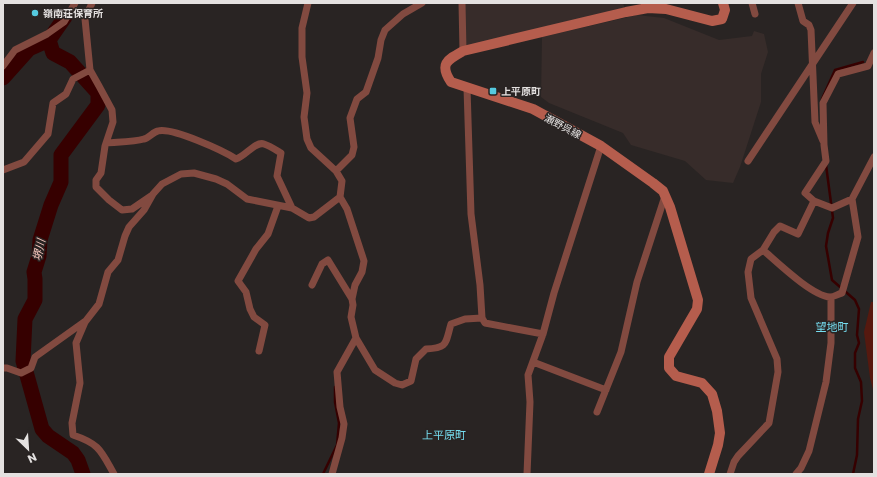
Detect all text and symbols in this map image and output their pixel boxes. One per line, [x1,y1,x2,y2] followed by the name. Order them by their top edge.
[43,6,103,21] place label: 嶺南荘保育所
[30,8,40,18] marker: 嶺南荘保育所
[501,84,541,99] place label: 上平原町
[488,86,498,96] marker: 上平原町
[542,110,584,142] street label: 瀬野呉線
[29,237,49,262] water label: 堺川
[816,319,849,335] district label: 望地町
[422,427,466,443] district label: 上平原町
[8,429,48,469] north arrow
[25,449,39,467] text: N

